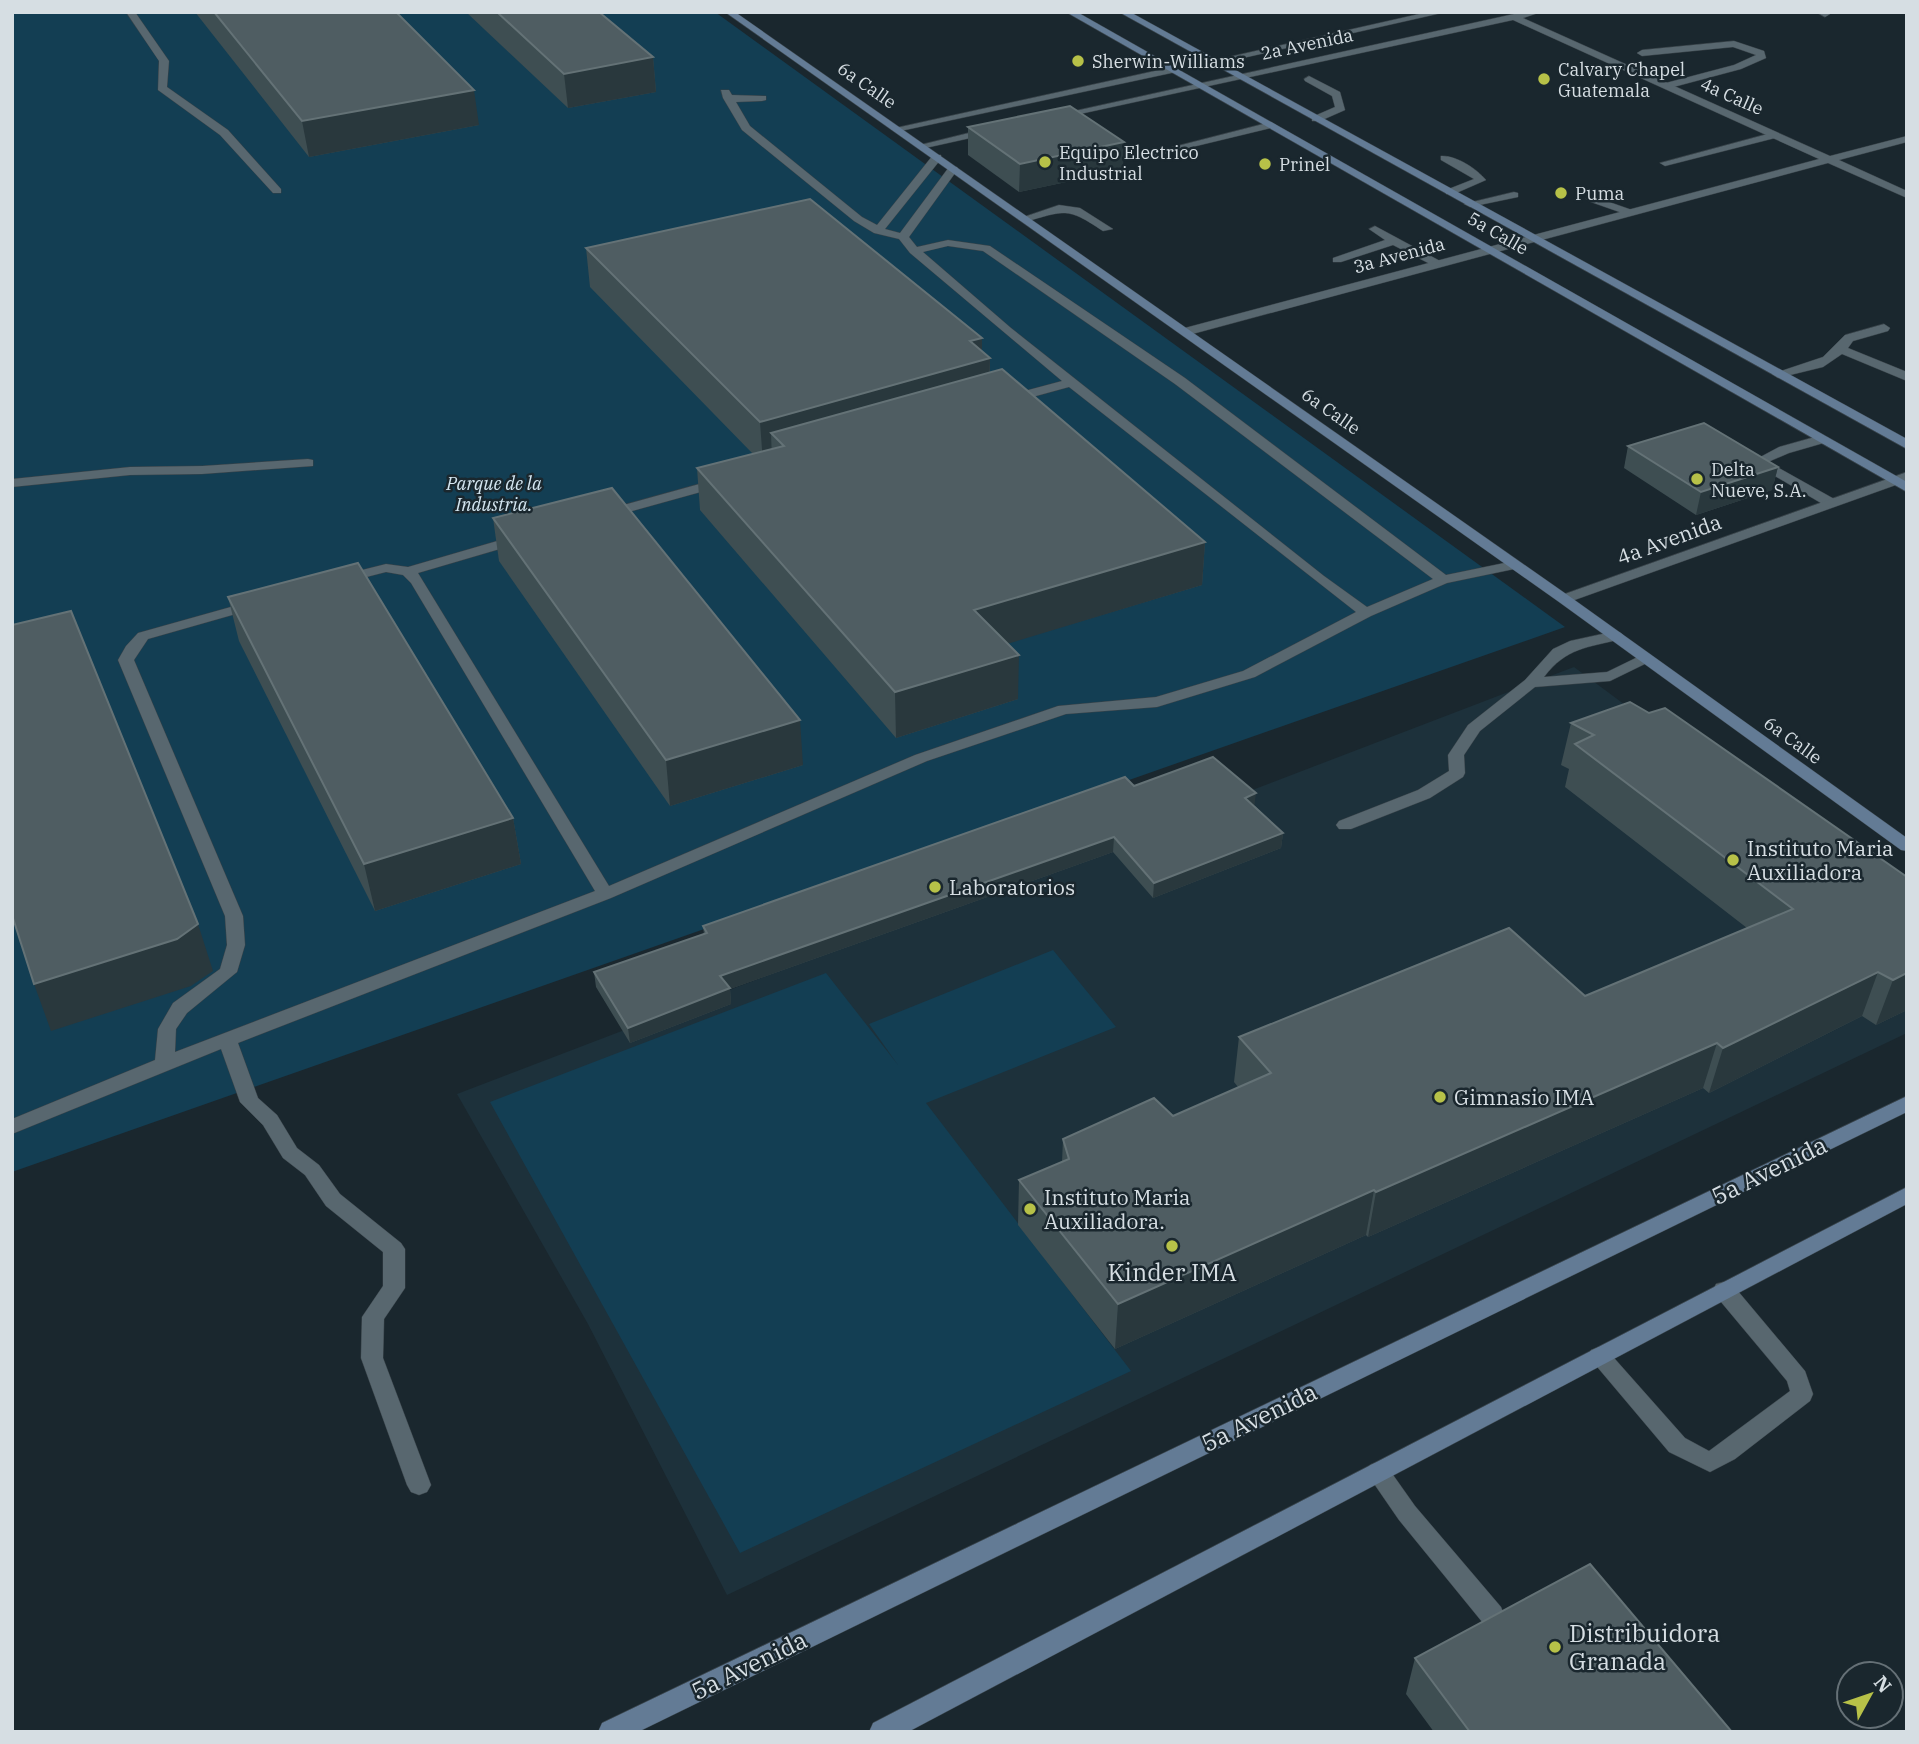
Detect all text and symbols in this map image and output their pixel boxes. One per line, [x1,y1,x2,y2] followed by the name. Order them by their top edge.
[1259,23,1355,65] street label: 2a Avenida
[1092,50,1245,73] place label: Sherwin-Williams
[1070,53,1086,69] marker: Sherwin-Williams
[833,56,901,114] street label: 6a Calle
[1558,58,1685,102] place label: Calvary Chapel Guatemala
[1536,71,1552,87] marker: Calvary Chapel Guatemala
[1697,72,1767,120] street label: 4a Calle
[1059,141,1199,185] place label: Equipo Electrico Industrial
[1279,153,1330,176] place label: Prinel
[1037,154,1053,170] marker: Equipo Electrico Industrial
[1257,156,1273,172] marker: Prinel
[1575,182,1625,205] place label: Puma
[1553,185,1569,201] marker: Puma
[1463,206,1533,260] street label: 5a Calle
[1351,232,1447,278] street label: 3a Avenida
[1297,382,1365,440] street label: 6a Calle
[1711,458,1807,502] place label: Delta Nueve, S.A.
[1689,471,1705,487] marker: Delta Nueve, S.A.
[445,472,542,516] park label: Parque de la Industria.
[1613,507,1725,571] street label: 4a Avenida
[1759,711,1827,769] street label: 6a Calle
[1747,834,1894,886] place label: Instituto Maria Auxiliadora
[1725,852,1741,868] marker: Instituto Maria Auxiliadora
[949,873,1075,901] place label: Laboratorios
[927,879,943,895] marker: Laboratorios
[1454,1083,1595,1111] place label: Gimnasio IMA
[1432,1089,1448,1105] marker: Gimnasio IMA
[1706,1128,1832,1212] street label: 5a Avenida
[1044,1183,1191,1235] place label: Instituto Maria Auxiliadora.
[1022,1201,1038,1217] marker: Instituto Maria Auxiliadora.
[1164,1238,1180,1254] marker: Kinder IMA
[1107,1256,1237,1288] place label: Kinder IMA
[1196,1375,1322,1459] street label: 5a Avenida
[1569,1617,1720,1677] place label: Distribuidora Granada
[686,1623,812,1707] street label: 5a Avenida
[1547,1639,1563,1655] marker: Distribuidora Granada
[1835,1660,1905,1730] north arrow
[1869,1671,1897,1698] text: N

